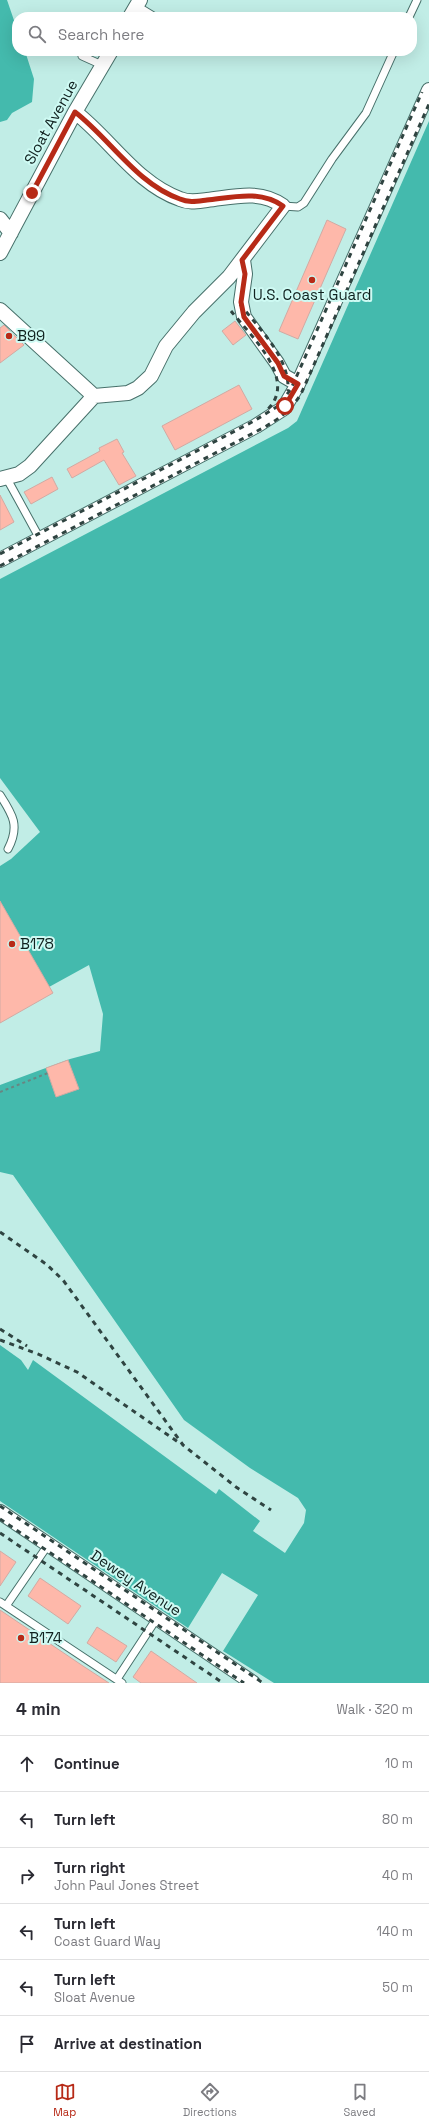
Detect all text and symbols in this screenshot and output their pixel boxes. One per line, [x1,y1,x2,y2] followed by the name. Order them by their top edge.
[12,12,417,56] search box
[26,23,48,45] icon: search
[58,25,144,44] text: Search here
[20,76,82,167] street label: Sloat Avenue
[23,184,41,202] route end
[307,275,317,285] marker: U.S. Coast Guard
[253,285,371,304] place label: U.S. Coast Guard
[17,326,45,345] place label: B99
[4,331,14,341] marker: B99
[276,397,294,415] route start
[20,934,54,953] place label: B178
[7,939,17,949] marker: B178
[87,1545,185,1620] street label: Dewey Avenue
[29,1628,62,1647] place label: B174
[16,1633,26,1643] marker: B174
[16,1698,61,1720] text: 4 min
[336,1701,413,1718] text: Walk · 320 m
[16,1753,38,1775] icon: ahead
[54,1754,120,1773] text: Continue
[385,1755,413,1772] text: 10 m
[16,1809,38,1831] icon: left
[54,1810,116,1829] text: Turn left
[382,1811,413,1828] text: 80 m
[54,1858,125,1877] text: Turn right
[16,1865,38,1887] icon: right
[382,1867,413,1884] text: 40 m
[54,1877,199,1894] text: John Paul Jones Street
[54,1914,116,1933] text: Turn left
[16,1921,38,1943] icon: left
[377,1923,413,1940] text: 140 m
[54,1933,161,1950] text: Coast Guard Way
[54,1970,116,1989] text: Turn left
[16,1977,38,1999] icon: left
[382,1979,413,1996] text: 50 m
[54,1989,135,2006] text: Sloat Avenue
[16,2033,38,2055] icon: arrive
[54,2034,202,2053] text: Arrive at destination
[53,2081,76,2119] tab: Map
[183,2081,237,2119] tab: Directions
[344,2081,376,2119] tab: Saved

